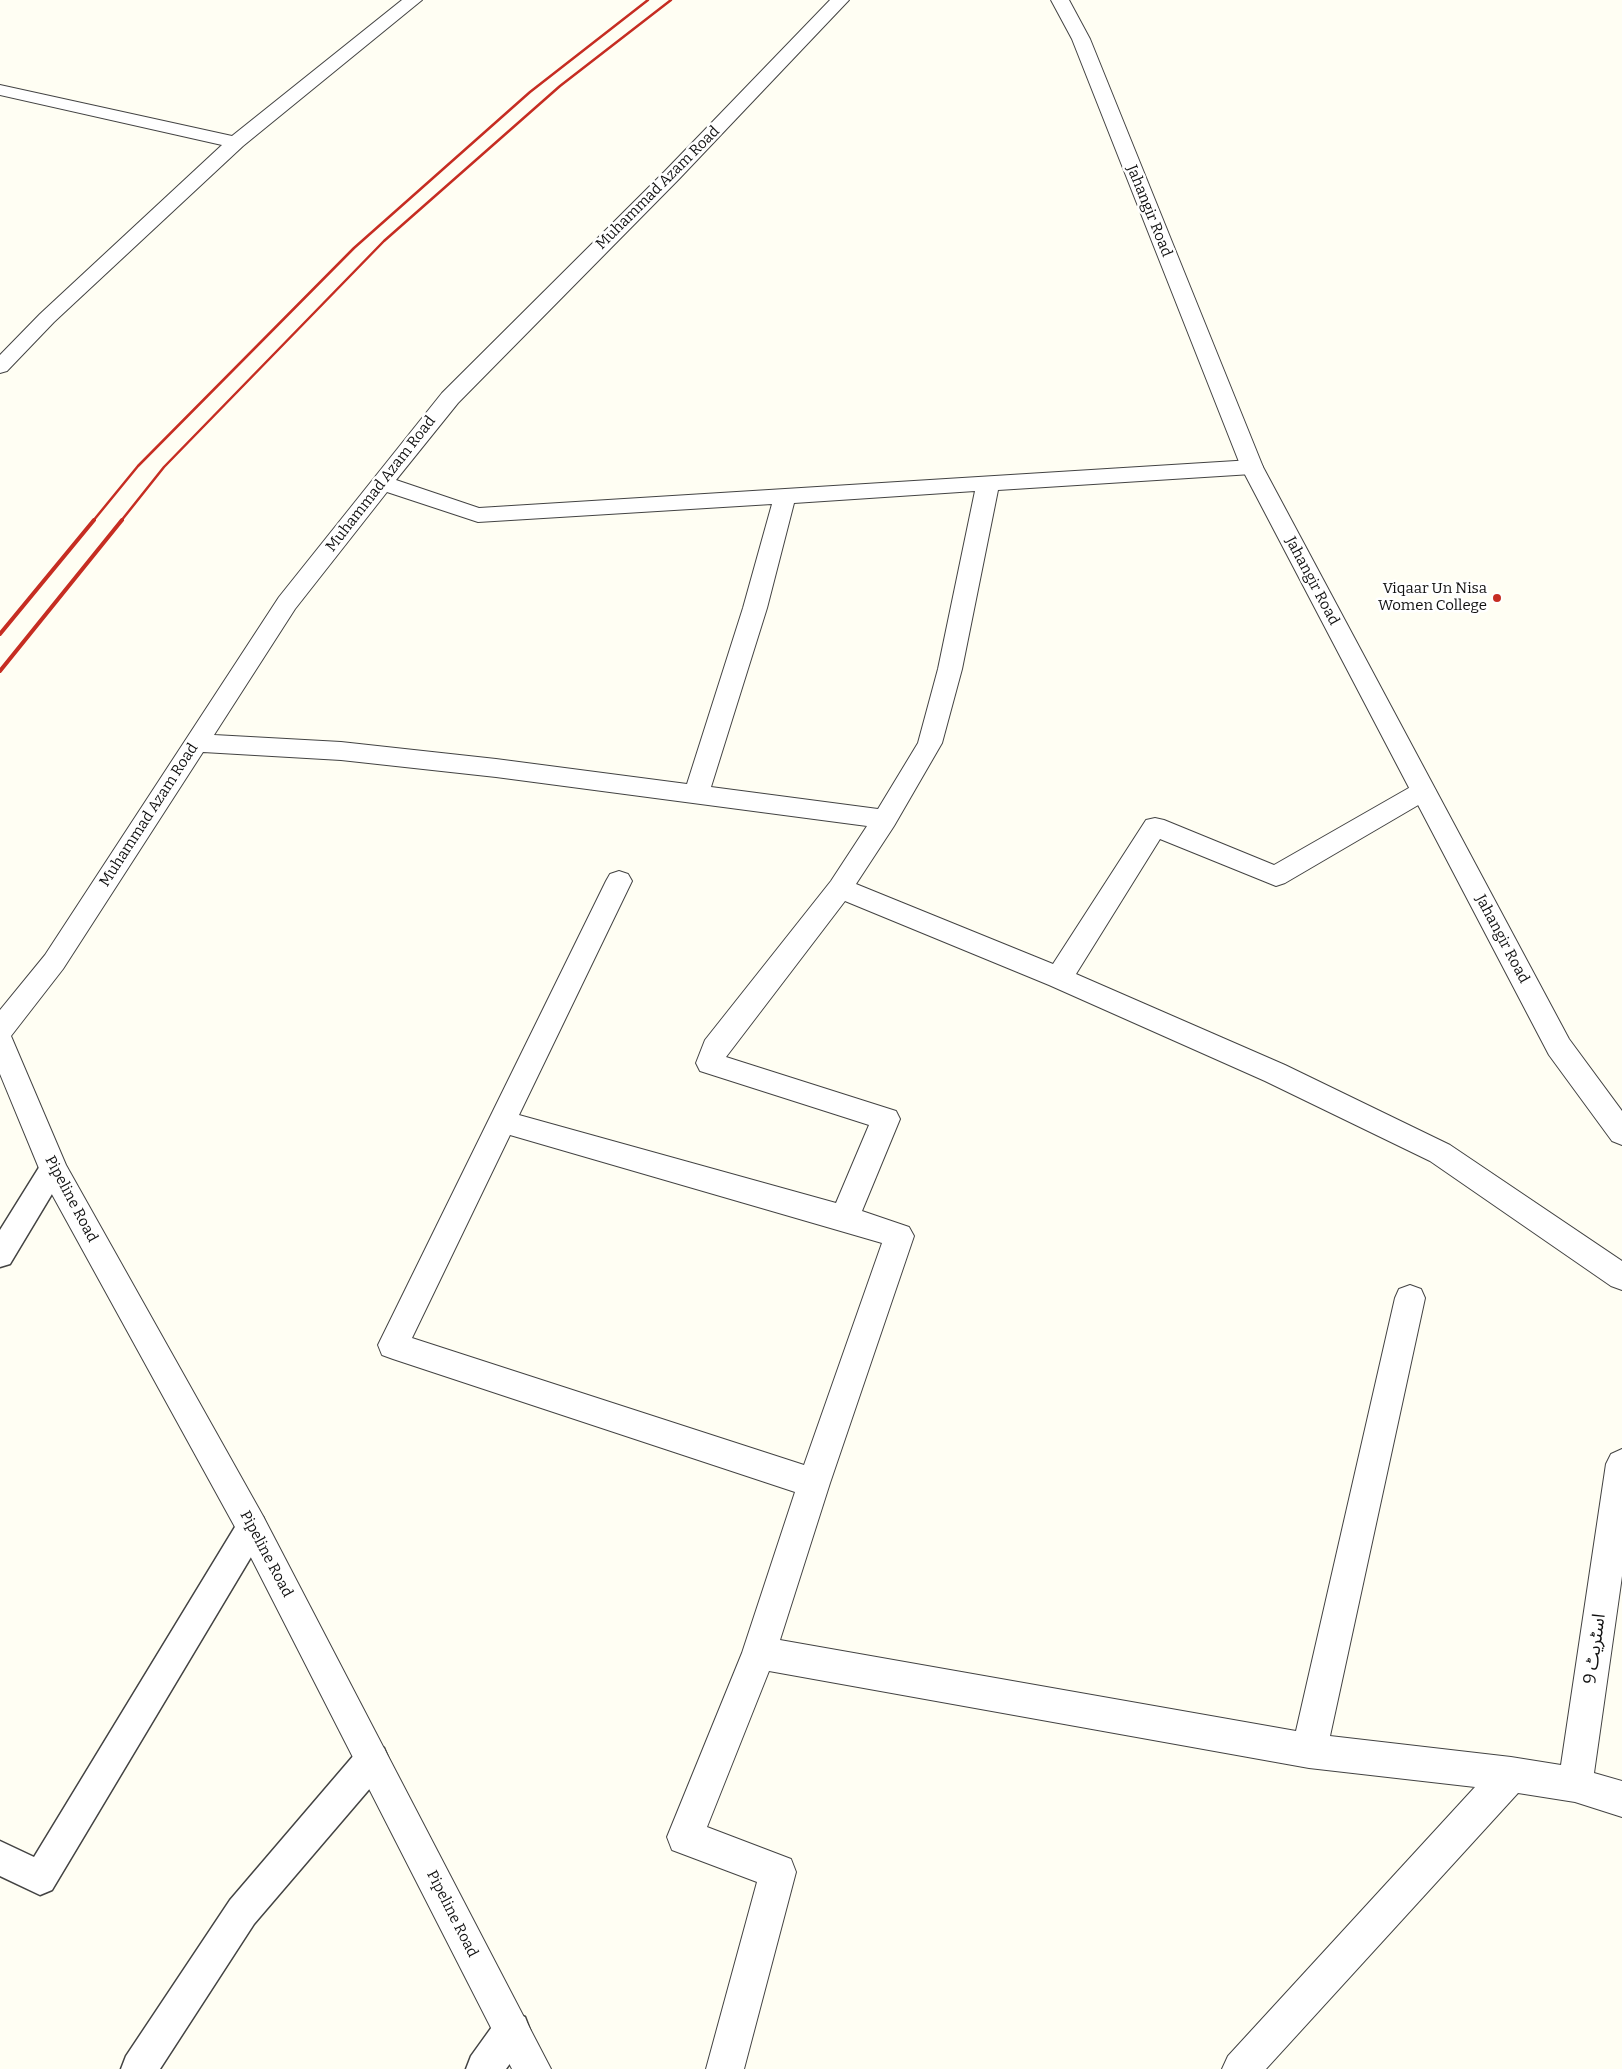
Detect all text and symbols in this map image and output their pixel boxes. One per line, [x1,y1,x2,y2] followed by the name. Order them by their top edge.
[593,123,723,253] street label: Muhammad Azam Road
[1122,162,1176,260] street label: Jahangir Road
[322,413,440,555] street label: Muhammad Azam Road
[1281,534,1343,628] street label: Jahangir Road
[1378,580,1487,615] place label: Viqaar Un Nisa Women College
[1491,592,1503,604] marker: Viqaar Un Nisa Women College
[96,740,202,890] street label: Muhammad Azam Road
[1471,892,1533,986] street label: Jahangir Road
[41,1153,101,1245] street label: Pipeline Road
[236,1508,296,1600] street label: Pipeline Road
[1579,1612,1611,1686] street label: اسٹریٹ 9
[422,1868,482,1960] street label: Pipeline Road

